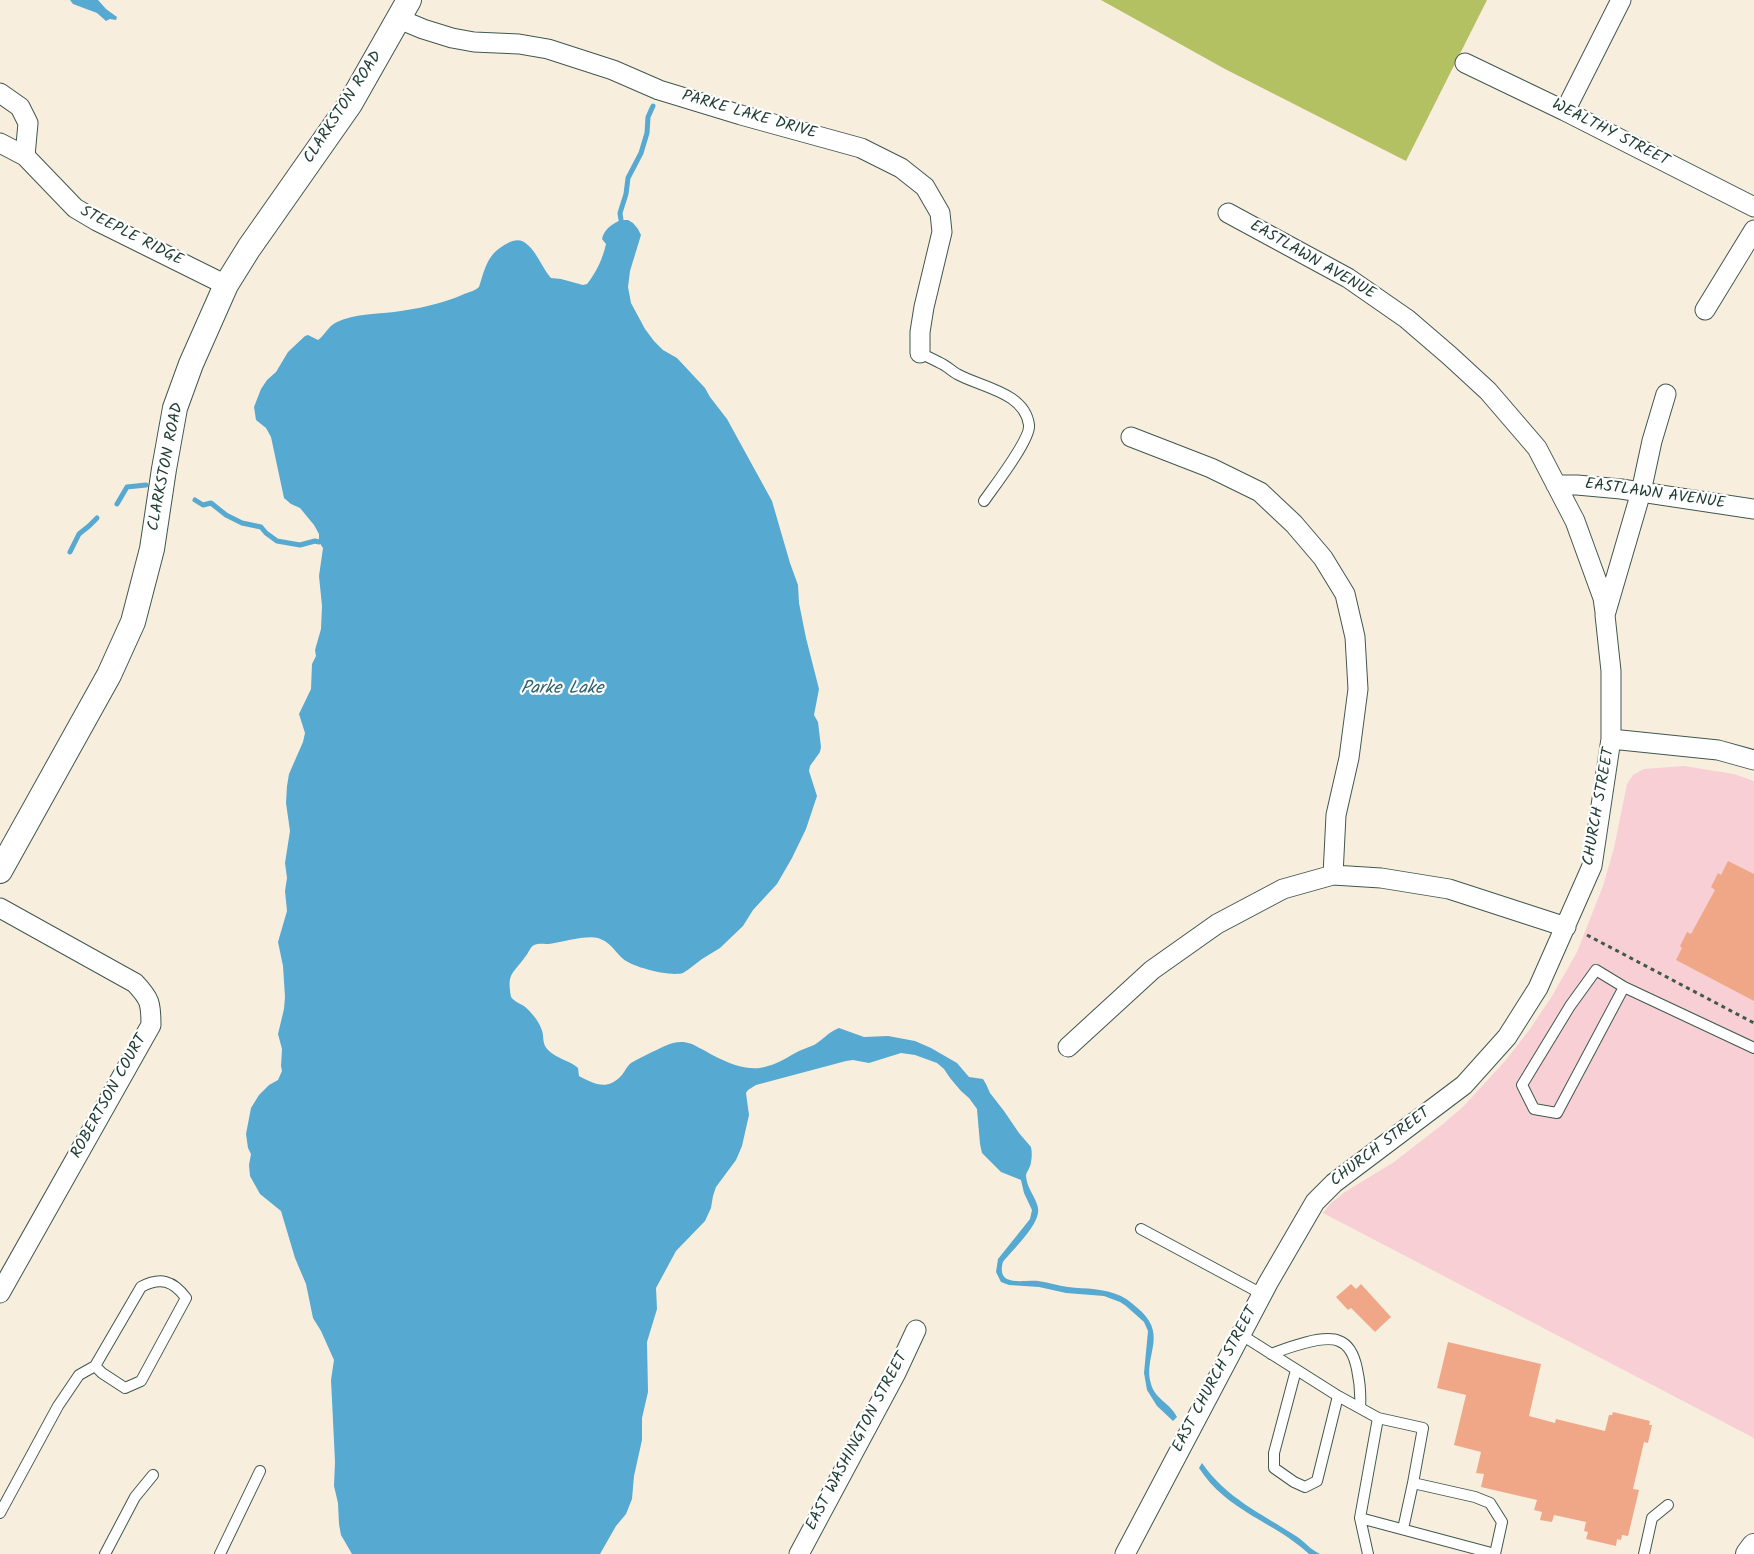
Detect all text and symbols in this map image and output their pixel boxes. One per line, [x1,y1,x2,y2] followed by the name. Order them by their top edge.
[301,48,387,168] street label: CLARKSTON ROAD
[679,88,819,144] street label: PARKE LAKE DRIVE
[1548,96,1672,172] street label: WEALTHY STREET
[76,203,186,271] street label: STEEPLE RIDGE
[1246,217,1378,305] street label: EASTLAWN AVENUE
[145,401,189,533] street label: CLARKSTON ROAD
[1583,476,1727,514] street label: EASTLAWN AVENUE
[521,679,603,701] water label: Parke Lake
[1580,746,1620,868] street label: CHURCH STREET
[68,1032,152,1162] street label: ROBERTSON COURT
[1327,1104,1435,1192] street label: CHURCH STREET
[1169,1304,1263,1456] street label: EAST CHURCH STREET
[803,1350,913,1534] street label: EAST WASHINGTON STREET

